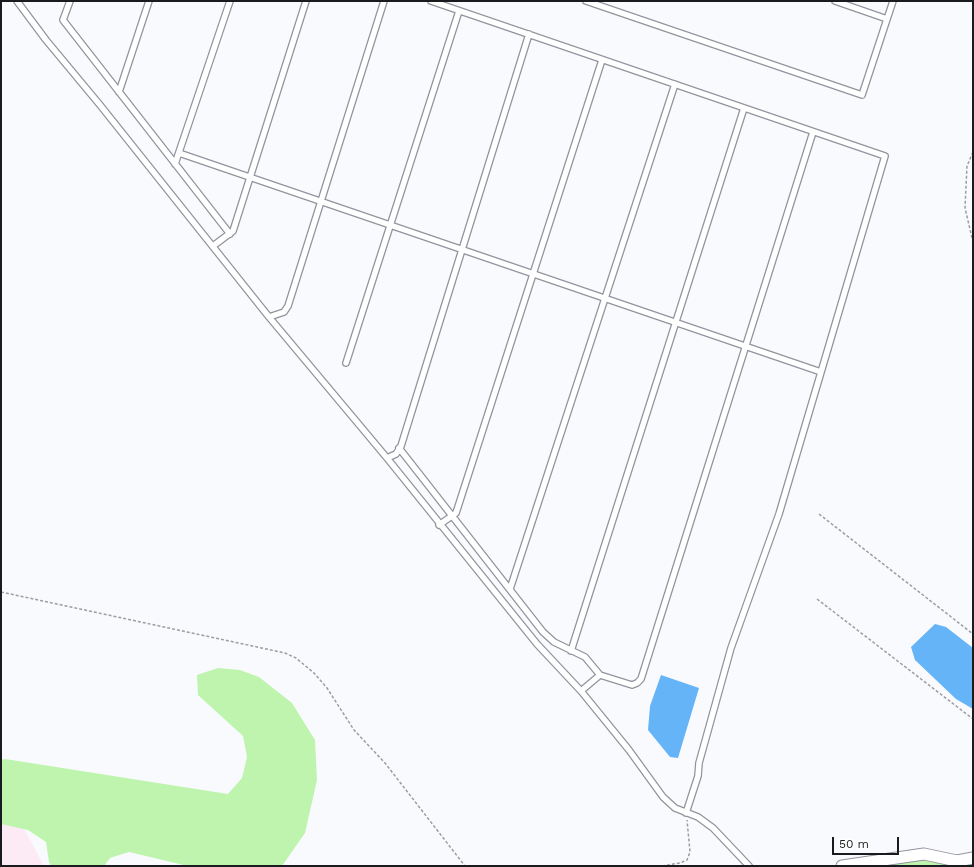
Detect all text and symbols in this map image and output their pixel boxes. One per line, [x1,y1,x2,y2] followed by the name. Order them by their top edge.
[834,829,901,855] scale bar
[839,837,869,851] text: 50 m

